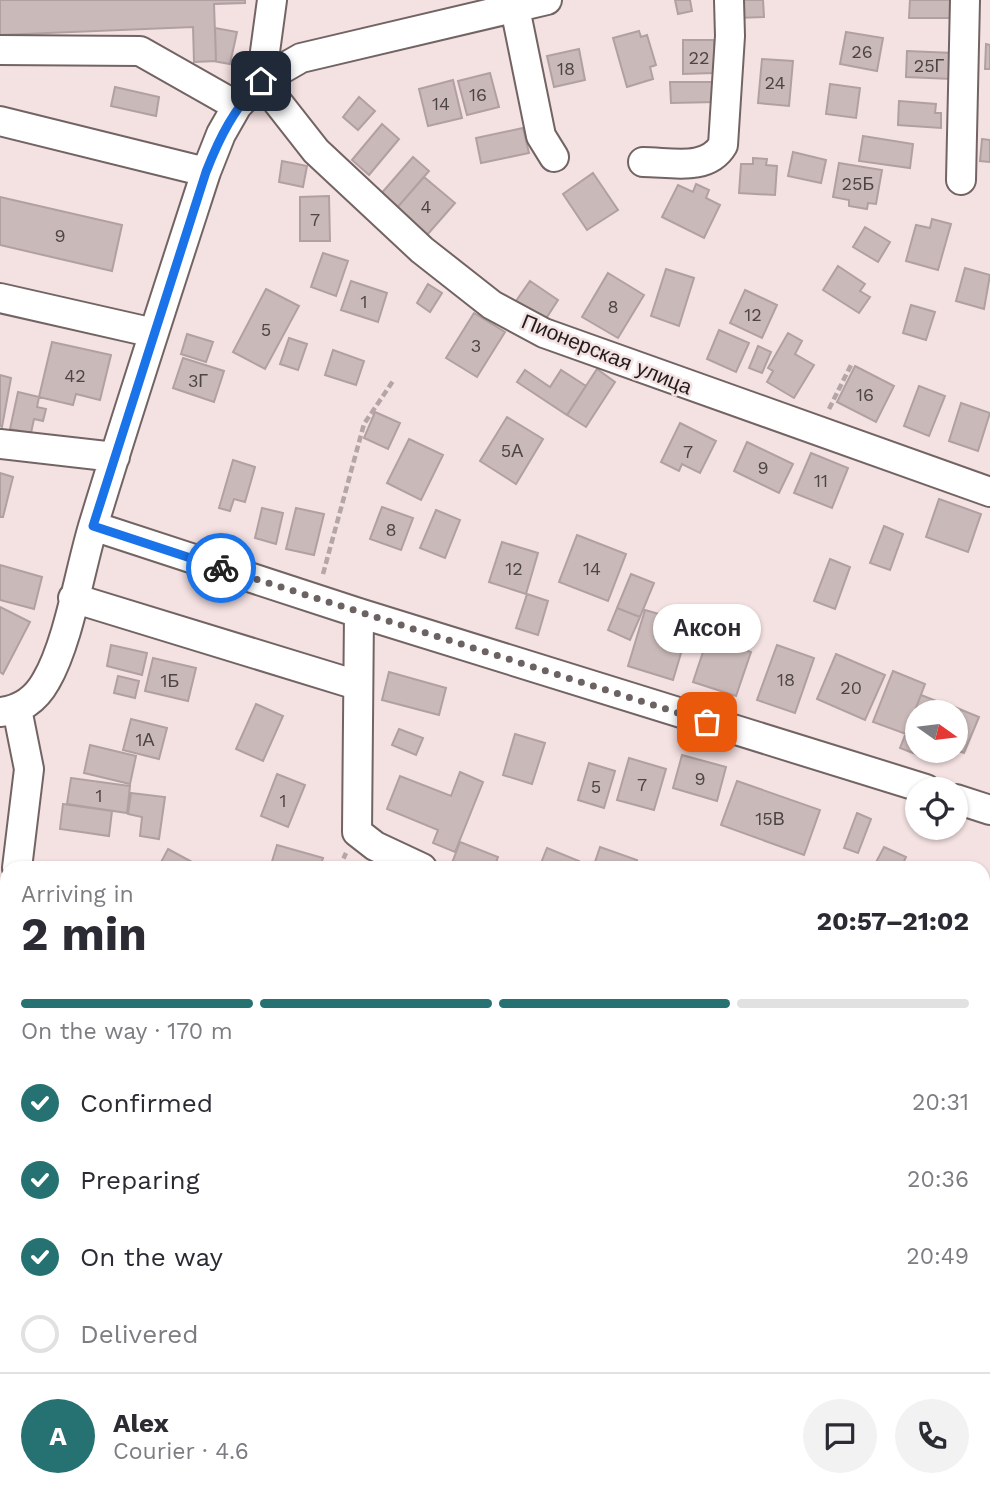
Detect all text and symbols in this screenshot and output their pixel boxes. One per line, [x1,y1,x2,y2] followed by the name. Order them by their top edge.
[851,41,873,62] house number: 26
[689,47,710,68] house number: 22
[231,51,291,111] pin
[914,55,945,76] house number: 25Г
[557,58,575,79] house number: 18
[242,62,280,100] icon: home
[765,72,785,93] house number: 24
[469,84,487,105] house number: 16
[432,93,450,114] house number: 14
[842,173,874,194] house number: 25Б
[421,196,432,217] house number: 4
[310,209,320,230] house number: 7
[54,225,66,246] house number: 9
[360,291,368,312] house number: 1
[607,296,619,317] house number: 8
[744,304,762,325] house number: 12
[518,308,696,400] street label: Пионерская улица
[261,319,271,340] house number: 5
[471,335,481,356] house number: 3
[64,365,86,386] house number: 42
[188,370,208,391] house number: 3Г
[856,384,874,405] house number: 16
[501,440,523,461] house number: 5А
[683,441,693,462] house number: 7
[757,457,769,478] house number: 9
[814,470,828,491] house number: 11
[385,519,397,540] house number: 8
[186,533,256,603] courier
[202,549,240,587] icon: bike
[505,558,523,579] house number: 12
[583,558,601,579] house number: 14
[653,603,761,652] callout: Аксон
[673,615,741,642] text: Аксон
[777,669,795,690] house number: 18
[161,670,179,691] house number: 1Б
[840,677,862,698] house number: 20
[677,692,737,752] pin
[905,700,968,763] north arrow
[905,700,968,840] map controls
[688,703,726,741] icon: bag
[135,729,155,750] house number: 1А
[694,768,706,789] house number: 9
[637,774,647,795] house number: 7
[591,776,601,797] house number: 5
[905,777,968,840] button: locate
[95,785,103,806] house number: 1
[279,790,287,811] house number: 1
[755,808,785,829] house number: 15В
[21,881,134,908] text: Arriving in
[817,906,969,936] text: 20:57–21:02
[21,907,147,961] text: 2 min
[21,1018,233,1045] text: On the way · 170 m
[21,1084,59,1122] icon: check
[80,1088,213,1118] text: Confirmed
[912,1089,969,1116] text: 20:31
[21,1161,59,1199] icon: check
[80,1165,200,1195] text: Preparing
[907,1166,969,1193] text: 20:36
[21,1238,59,1276] icon: check
[80,1242,223,1272] text: On the way
[906,1243,969,1270] text: 20:49
[80,1319,199,1349] text: Delivered
[803,1399,877,1473] button: chat
[895,1399,969,1473] button: phone
[113,1408,169,1438] text: Alex
[49,1421,67,1451] text: A
[113,1438,249,1465] text: Courier · 4.6

